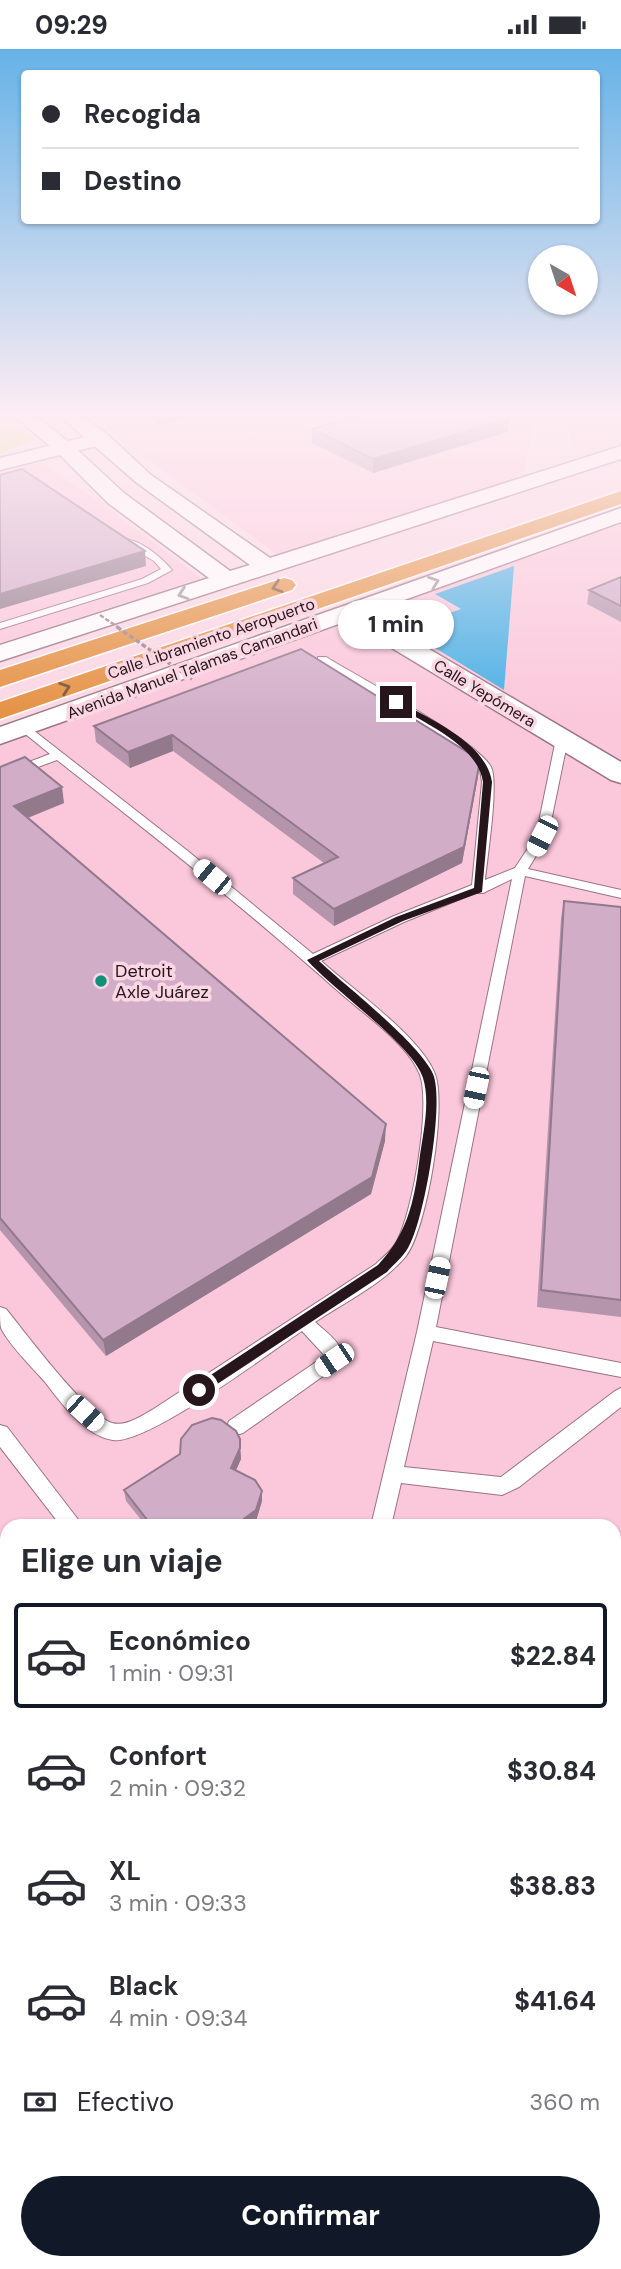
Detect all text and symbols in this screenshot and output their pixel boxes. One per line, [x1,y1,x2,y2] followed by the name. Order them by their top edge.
[35,8,108,42] text: 09:29
[84,97,201,131] text: Recogida
[84,164,182,198] text: Destino
[528,245,598,315] north arrow
[528,245,598,315] map controls
[427,576,439,590] one-way arrow
[272,579,284,593] one-way arrow
[177,586,190,600] one-way arrow
[105,593,318,684] street label: Calle Libramiento Aeropuerto
[338,601,454,649] callout: 1 min
[368,609,424,639] text: 1 min
[64,613,320,724] street label: Avenida Manuel Talamas Camandari
[430,655,539,732] street label: Calle Yepómera
[58,682,70,696] one-way arrow
[380,686,412,718] route end
[524,813,561,859] car
[190,855,235,899] car
[115,959,209,1004] place label: Detroit Axle Juárez
[93,973,109,989] marker: Detroit Axle Juárez
[462,1065,491,1111] car
[423,1255,452,1301] car
[311,1340,358,1380] car
[183,1374,215,1406] route start
[63,1391,108,1435] car
[21,1540,223,1582] text: Elige un viaje
[25,1624,88,1687] icon: car
[109,1624,251,1658] text: Económico
[510,1639,596,1673] text: $22.84
[109,1658,234,1688] text: 1 min · 09:31
[25,1739,88,1802] icon: car
[109,1739,207,1773] text: Confort
[507,1754,596,1788] text: $30.84
[109,1773,246,1803] text: 2 min · 09:32
[25,1854,88,1917] icon: car
[109,1854,141,1888] text: XL
[509,1869,596,1903] text: $38.83
[109,1888,247,1918] text: 3 min · 09:33
[25,1969,88,2032] icon: car
[109,1969,179,2003] text: Black
[514,1984,596,2018] text: $41.64
[109,2003,247,2033] text: 4 min · 09:34
[21,2083,59,2121] icon: cash
[77,2085,174,2119] text: Efectivo
[530,2087,600,2117] text: 360 m
[21,2176,600,2256] button: Confirmar

